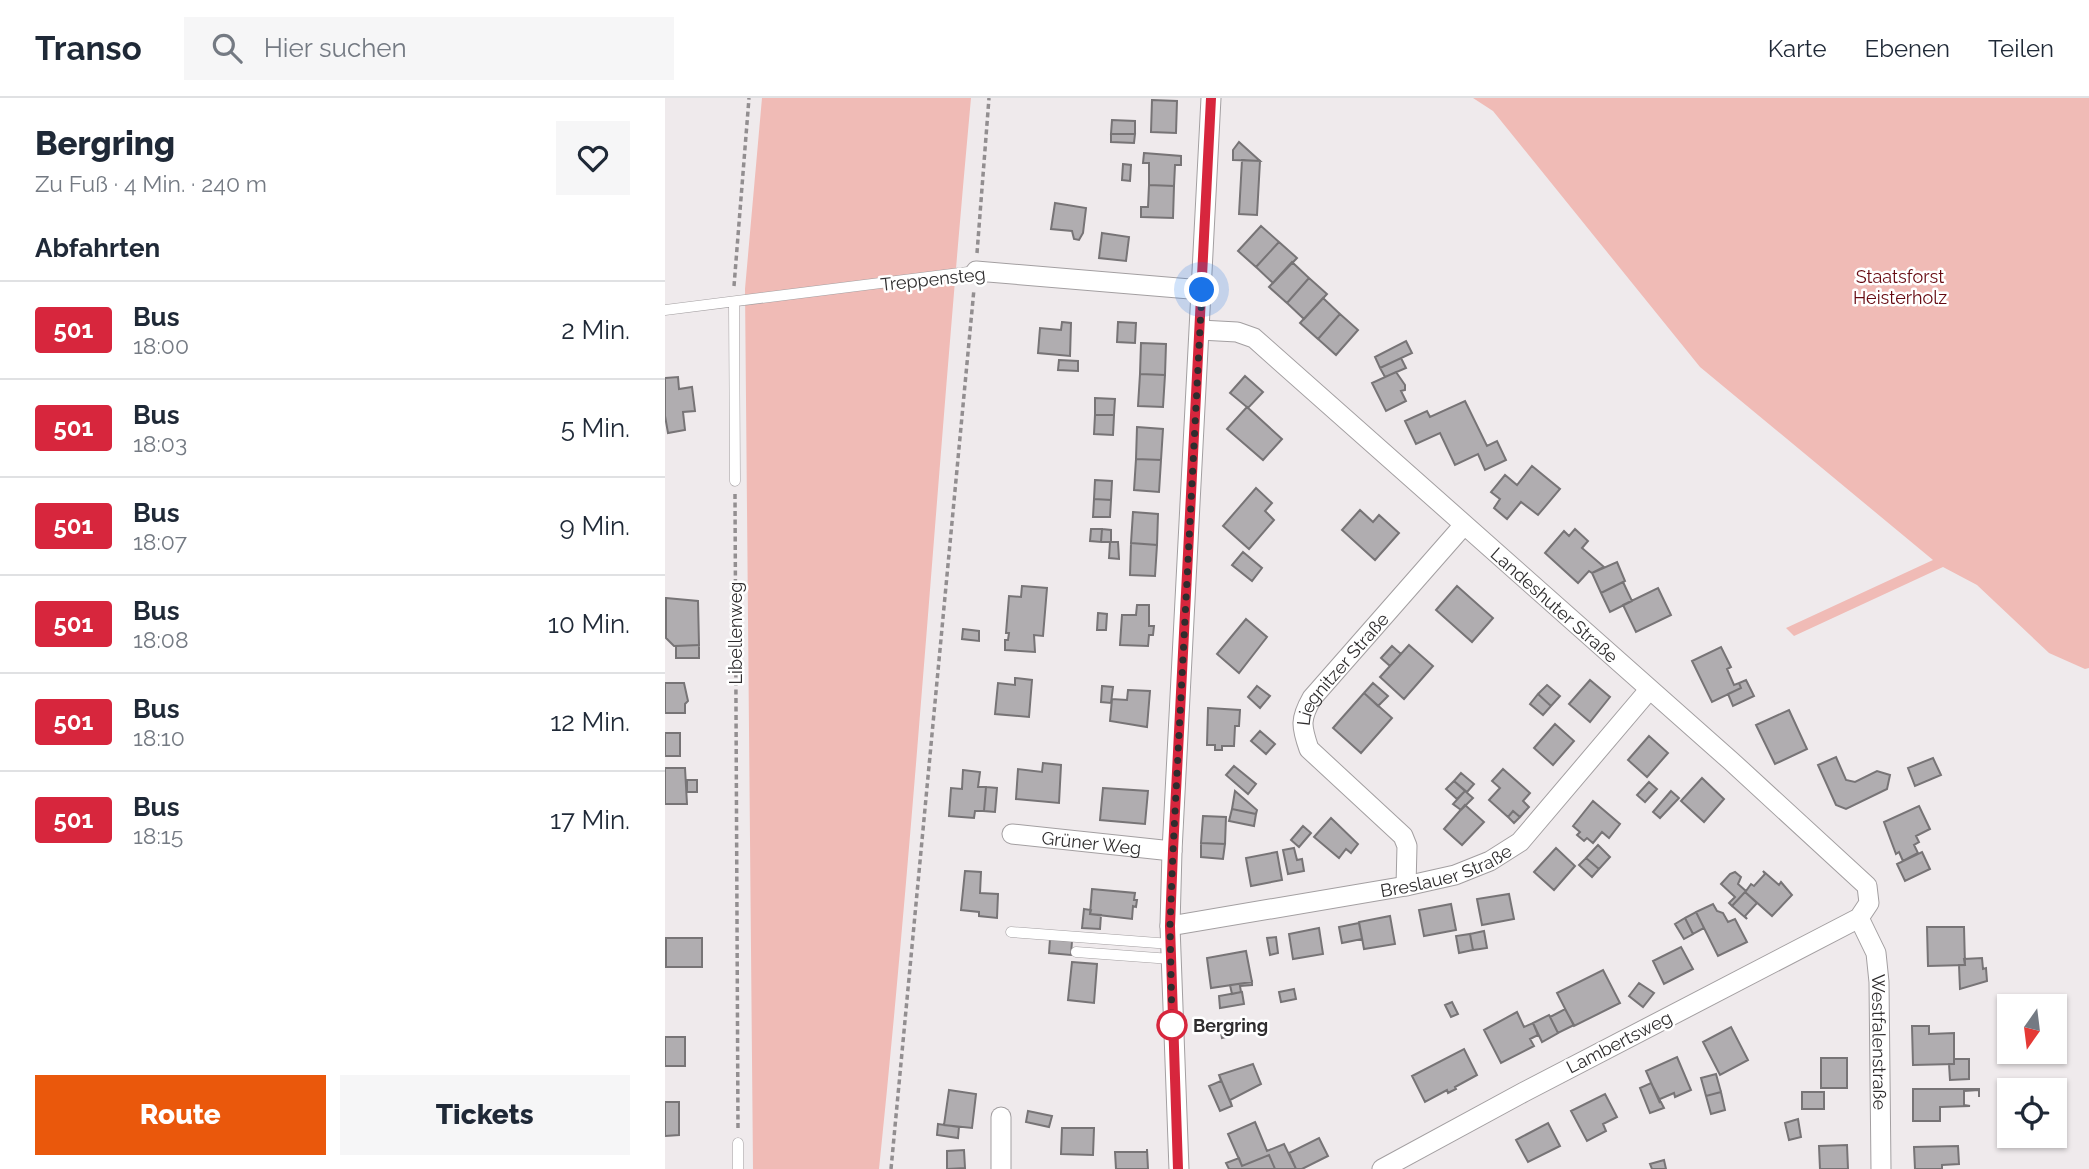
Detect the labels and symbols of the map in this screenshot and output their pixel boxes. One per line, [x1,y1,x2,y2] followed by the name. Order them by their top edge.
[879,263,987,295] street label: Treppensteg
[1853,266,1947,308] park label: Staatsforst Heisterholz
[1184,272,1219,307] your location
[1487,543,1623,667] street label: Landeshuter Straße
[725,582,746,684] street label: Libellenweg
[1292,608,1393,727] street label: Liegnitzer Straße
[1041,827,1142,858] street label: Grüner Weg
[1379,839,1516,901] street label: Breslauer Straße
[1868,974,1891,1110] street label: Westfalenstraße
[1997,994,2067,1064] north arrow
[1563,1006,1675,1078] street label: Lambertsweg
[1157,1010,1187,1040] marker: Bergring
[1193,1015,1268,1036] place label: Bergring

